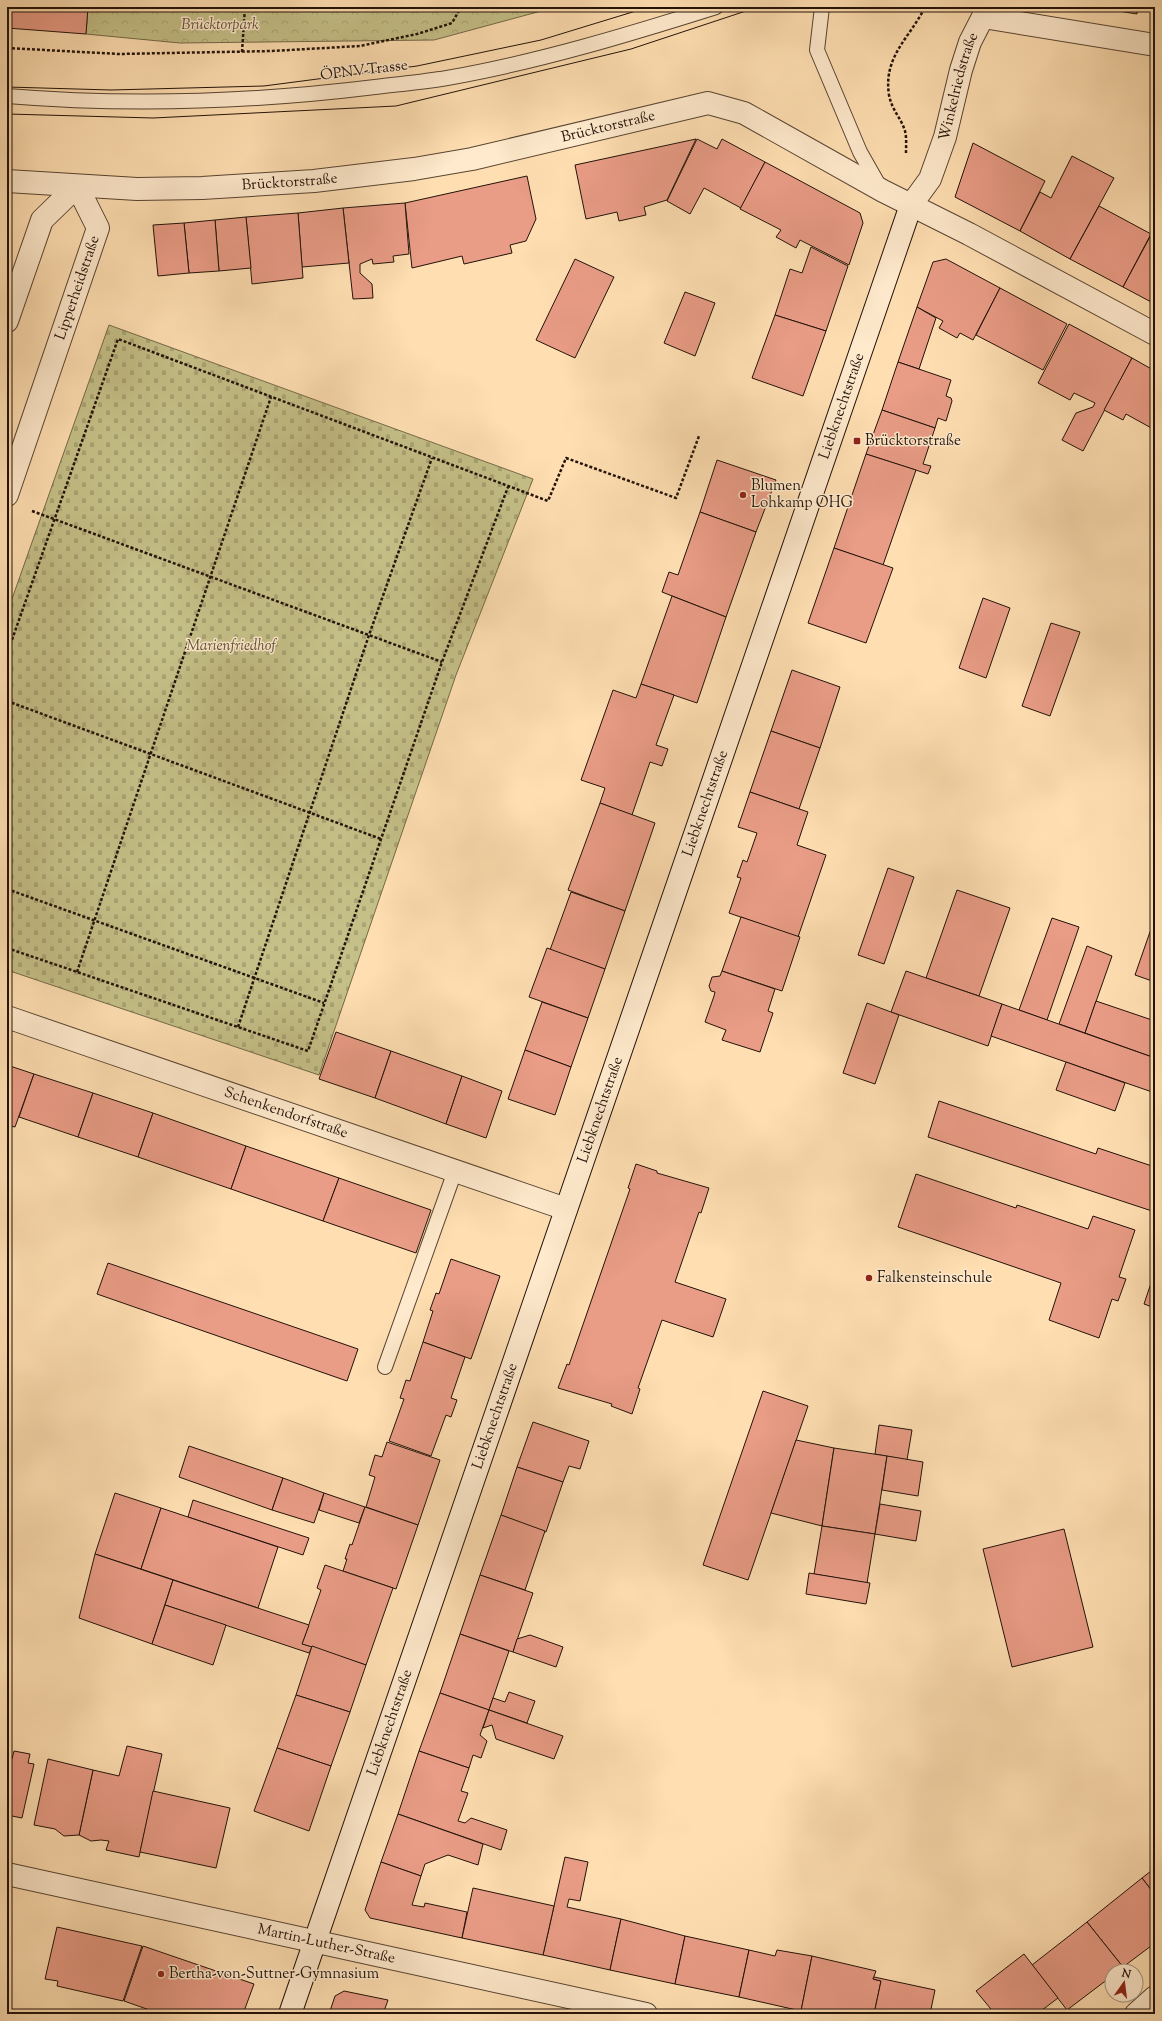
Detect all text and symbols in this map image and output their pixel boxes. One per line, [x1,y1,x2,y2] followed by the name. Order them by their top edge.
[181,15,259,36] park label: Brücktorpark
[934,29,984,143] street label: Winkelriedstraße
[319,54,409,87] street label: ÖPNV-Trasse
[559,105,657,148] street label: Brücktorstraße
[241,168,339,196] street label: Brücktorstraße
[50,233,105,343] street label: Lipperheidstraße
[814,350,870,462] street label: Liebknechtstraße
[865,431,961,452] place label: Brücktorstraße
[852,436,862,446] marker: Brücktorstraße
[751,476,853,514] place label: Blumen Lohkamp OHG
[738,490,748,500] marker: Blumen Lohkamp OHG
[186,636,277,657] park label: Marienfriedhof
[678,747,734,859] street label: Liebknechtstraße
[572,1054,628,1166] street label: Liebknechtstraße
[221,1082,351,1144] street label: Schenkendorfstraße
[877,1268,992,1289] place label: Falkensteinschule
[864,1273,874,1283] marker: Falkensteinschule
[467,1360,523,1472] street label: Liebknechtstraße
[362,1667,418,1779] street label: Liebknechtstraße
[256,1919,397,1969] street label: Martin-Luther-Straße
[1104,1963,1144,2003] north arrow
[169,1964,380,1985] place label: Bertha-von-Suttner-Gymnasium
[1119,1965,1133,1983] text: N
[156,1969,166,1979] marker: Bertha-von-Suttner-Gymnasium

